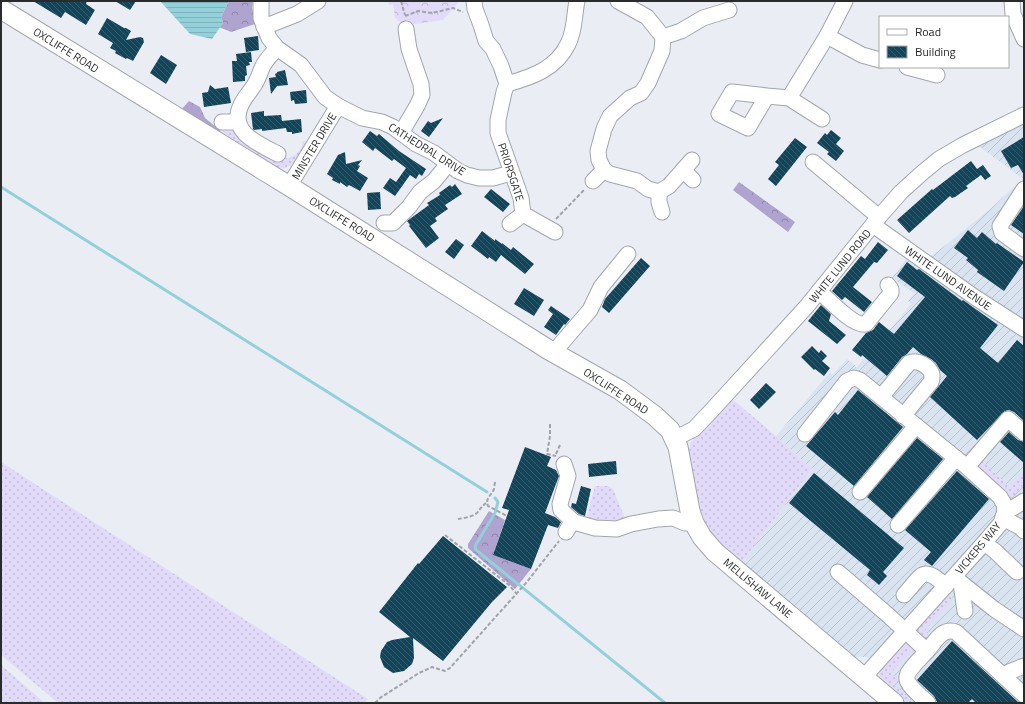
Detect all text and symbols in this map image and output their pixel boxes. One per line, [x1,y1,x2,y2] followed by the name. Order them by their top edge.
[879,16,1009,68] legend
[915,22,941,41] text: Road
[30,23,102,77] street label: OXCLIFFE ROAD
[915,42,956,61] text: Building
[288,110,340,182] street label: MINSTER DRIVE
[385,119,469,179] street label: CATHEDRAL DRIVE
[494,141,528,203] street label: PRIORSGATE
[306,192,378,246] street label: OXCLIFFE ROAD
[805,226,875,306] street label: WHITE LUND ROAD
[901,242,995,314] street label: WHITE LUND AVENUE
[580,364,652,418] street label: OXCLIFFE ROAD
[951,518,1005,578] street label: VICKERS WAY
[720,554,796,622] street label: MELLISHAW LANE

